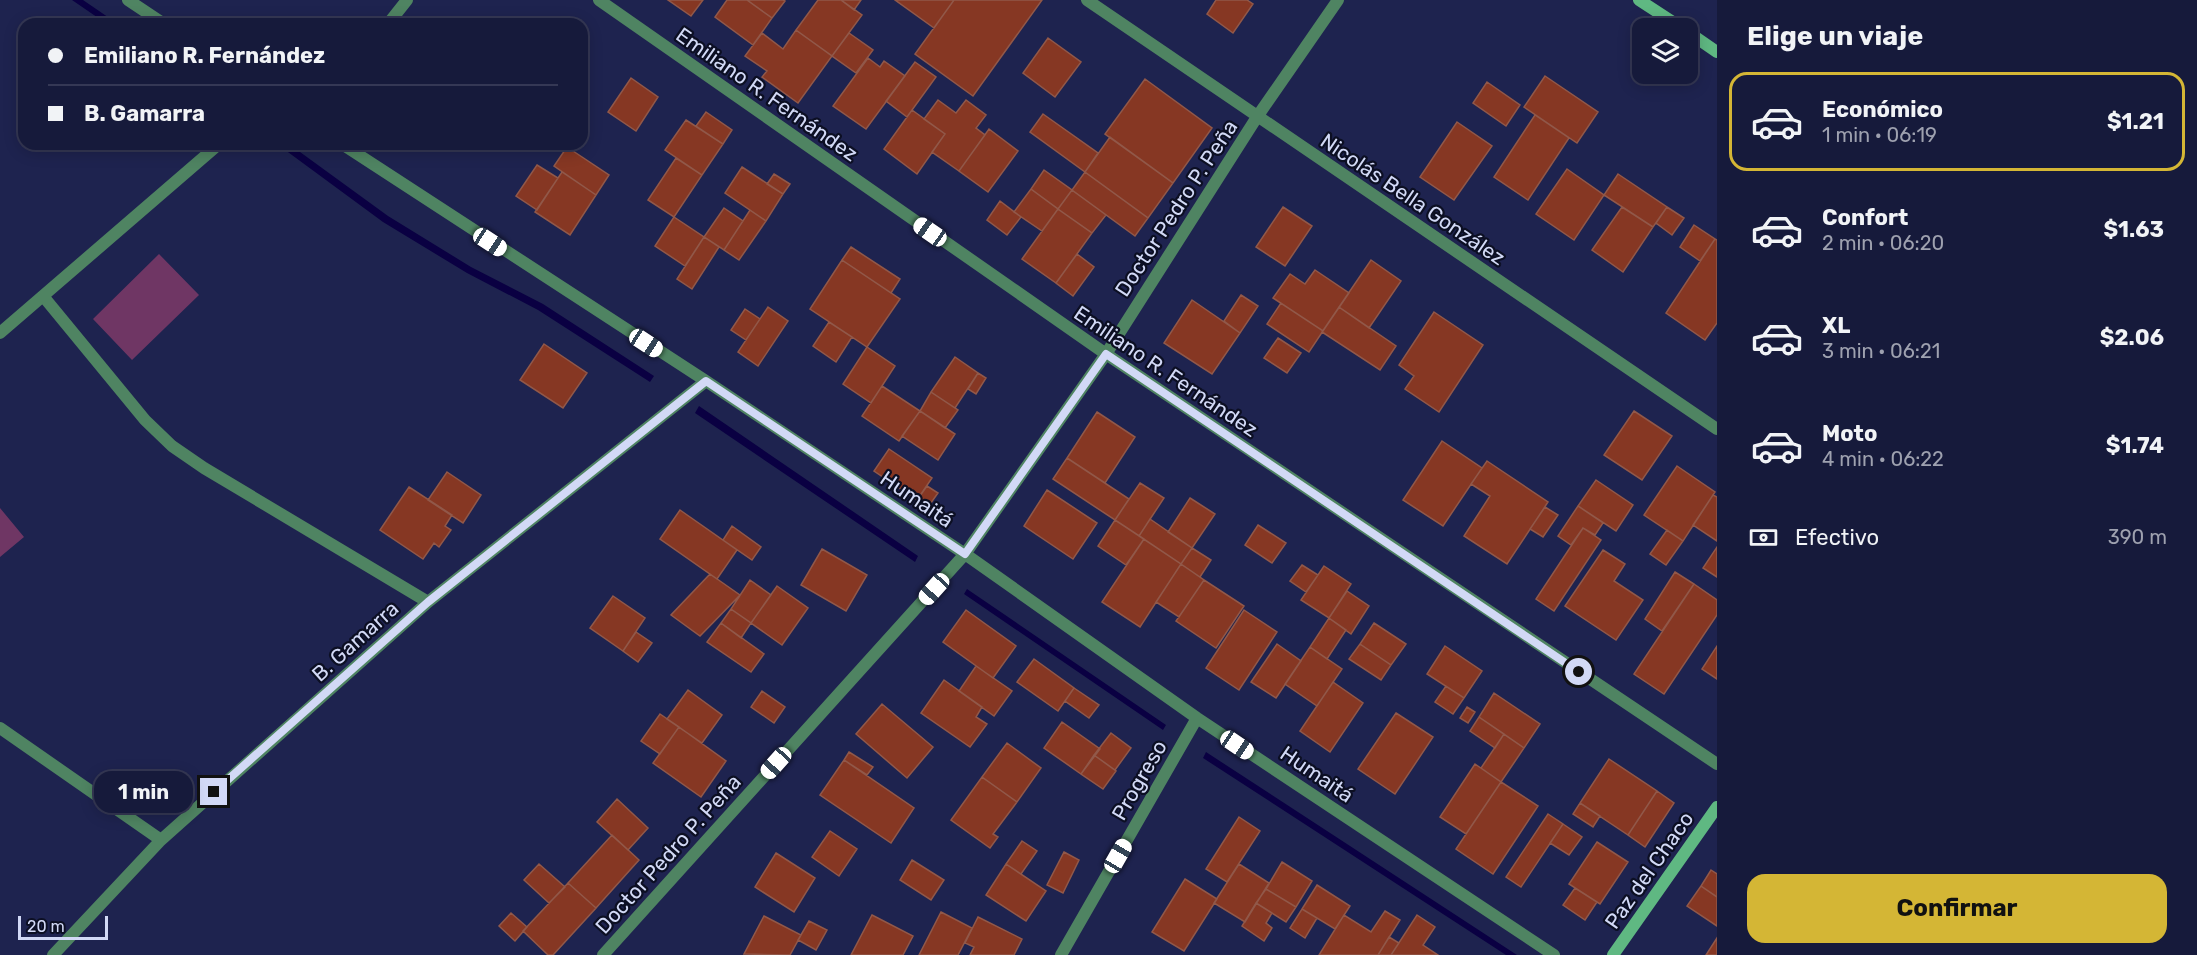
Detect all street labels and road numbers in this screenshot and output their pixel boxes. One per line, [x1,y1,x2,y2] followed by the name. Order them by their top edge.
[671,22,863,166] street label: Emiliano R. Fernández
[1110,115,1242,301] street label: Doctor Pedro P. Peña
[1316,128,1510,270] street label: Nicolás Bella González
[1069,300,1263,442] street label: Emiliano R. Fernández
[876,465,958,533] street label: Humaitá
[307,596,403,686] street label: B. Gamarra
[1106,736,1172,824] street label: Progreso
[1276,740,1358,808] street label: Humaitá
[590,769,746,939] street label: Doctor Pedro P. Peña
[1599,807,1699,933] street label: Paz del Chaco

